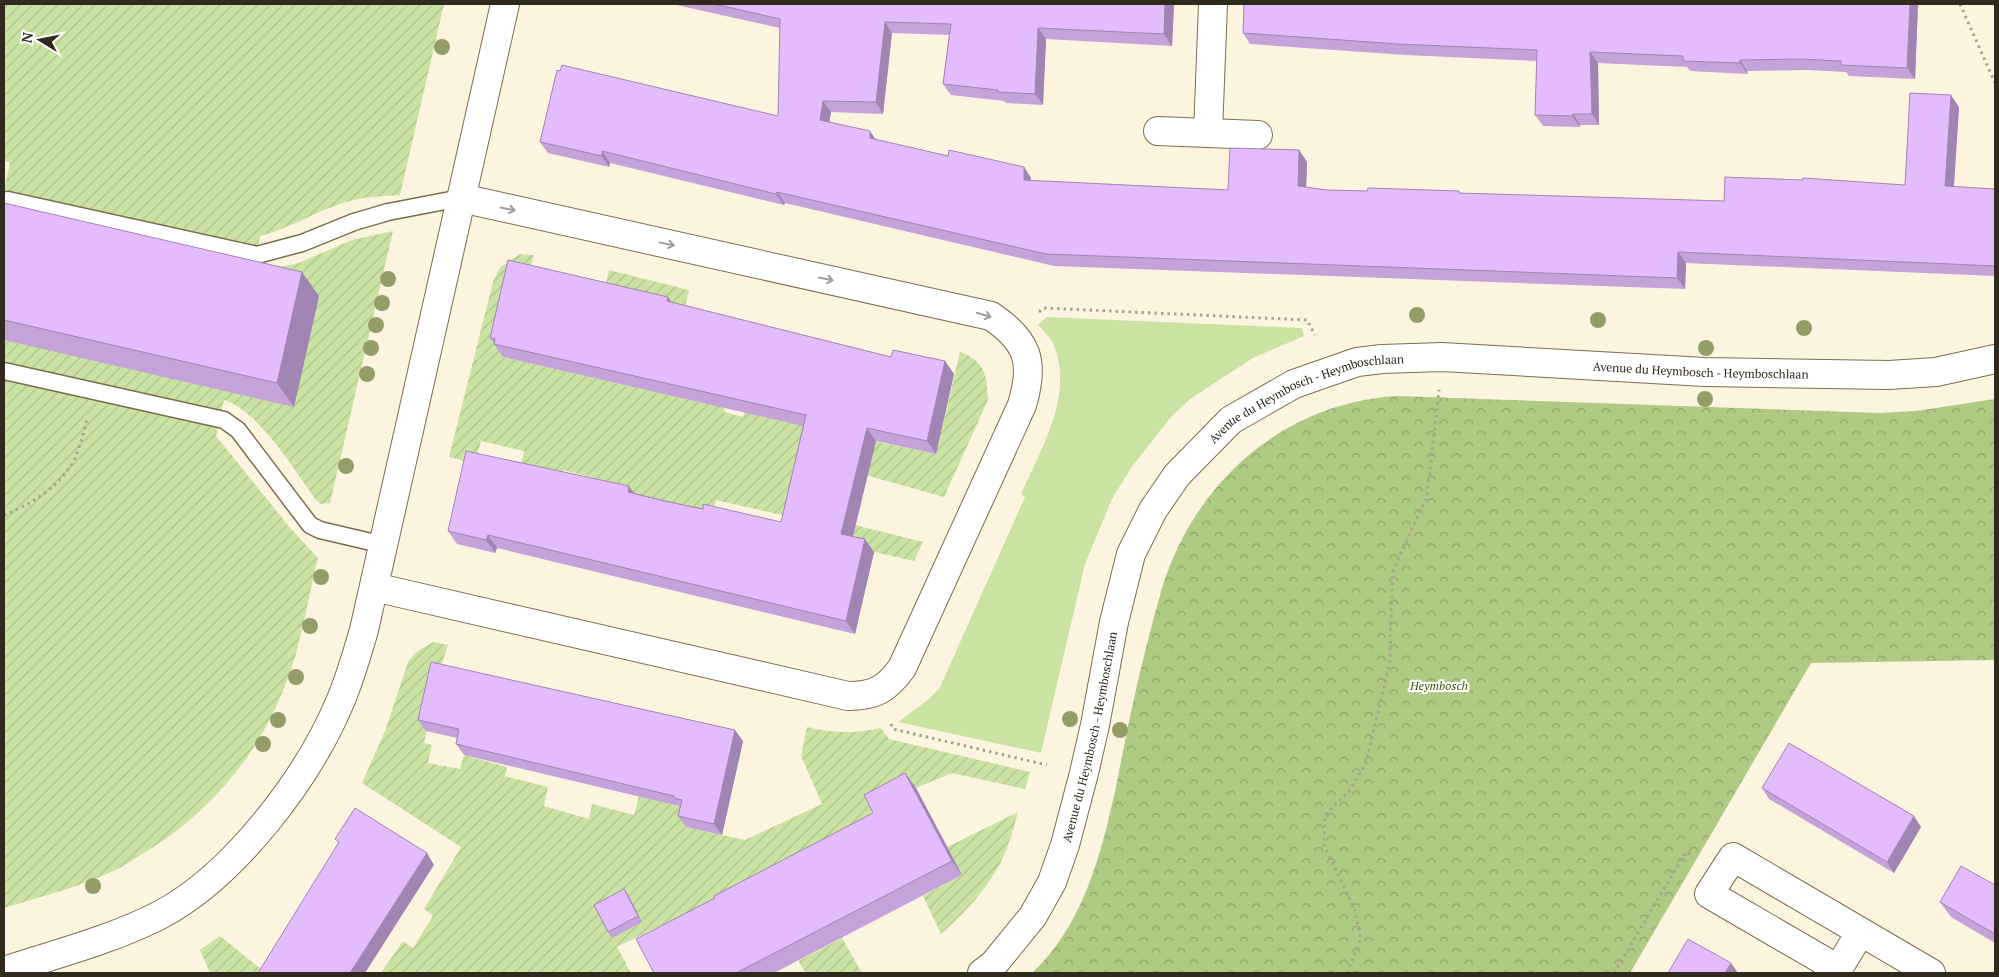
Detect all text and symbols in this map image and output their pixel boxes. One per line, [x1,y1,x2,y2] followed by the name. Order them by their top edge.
[15,15,65,65] north arrow
[16,30,37,45] text: N
[500,205,516,214] one-way arrow
[659,240,675,249] one-way arrow
[817,275,833,284] one-way arrow
[976,310,992,320] one-way arrow
[1205,351,1404,446] street label: Avenue du Heymbosch - Heymboschlaan
[1593,358,1809,381] street label: Avenue du Heymbosch - Heymboschlaan
[1059,630,1120,844] street label: Avenue du Heymbosch - Heymboschlaan
[1409,678,1468,693] park label: Heymbosch

